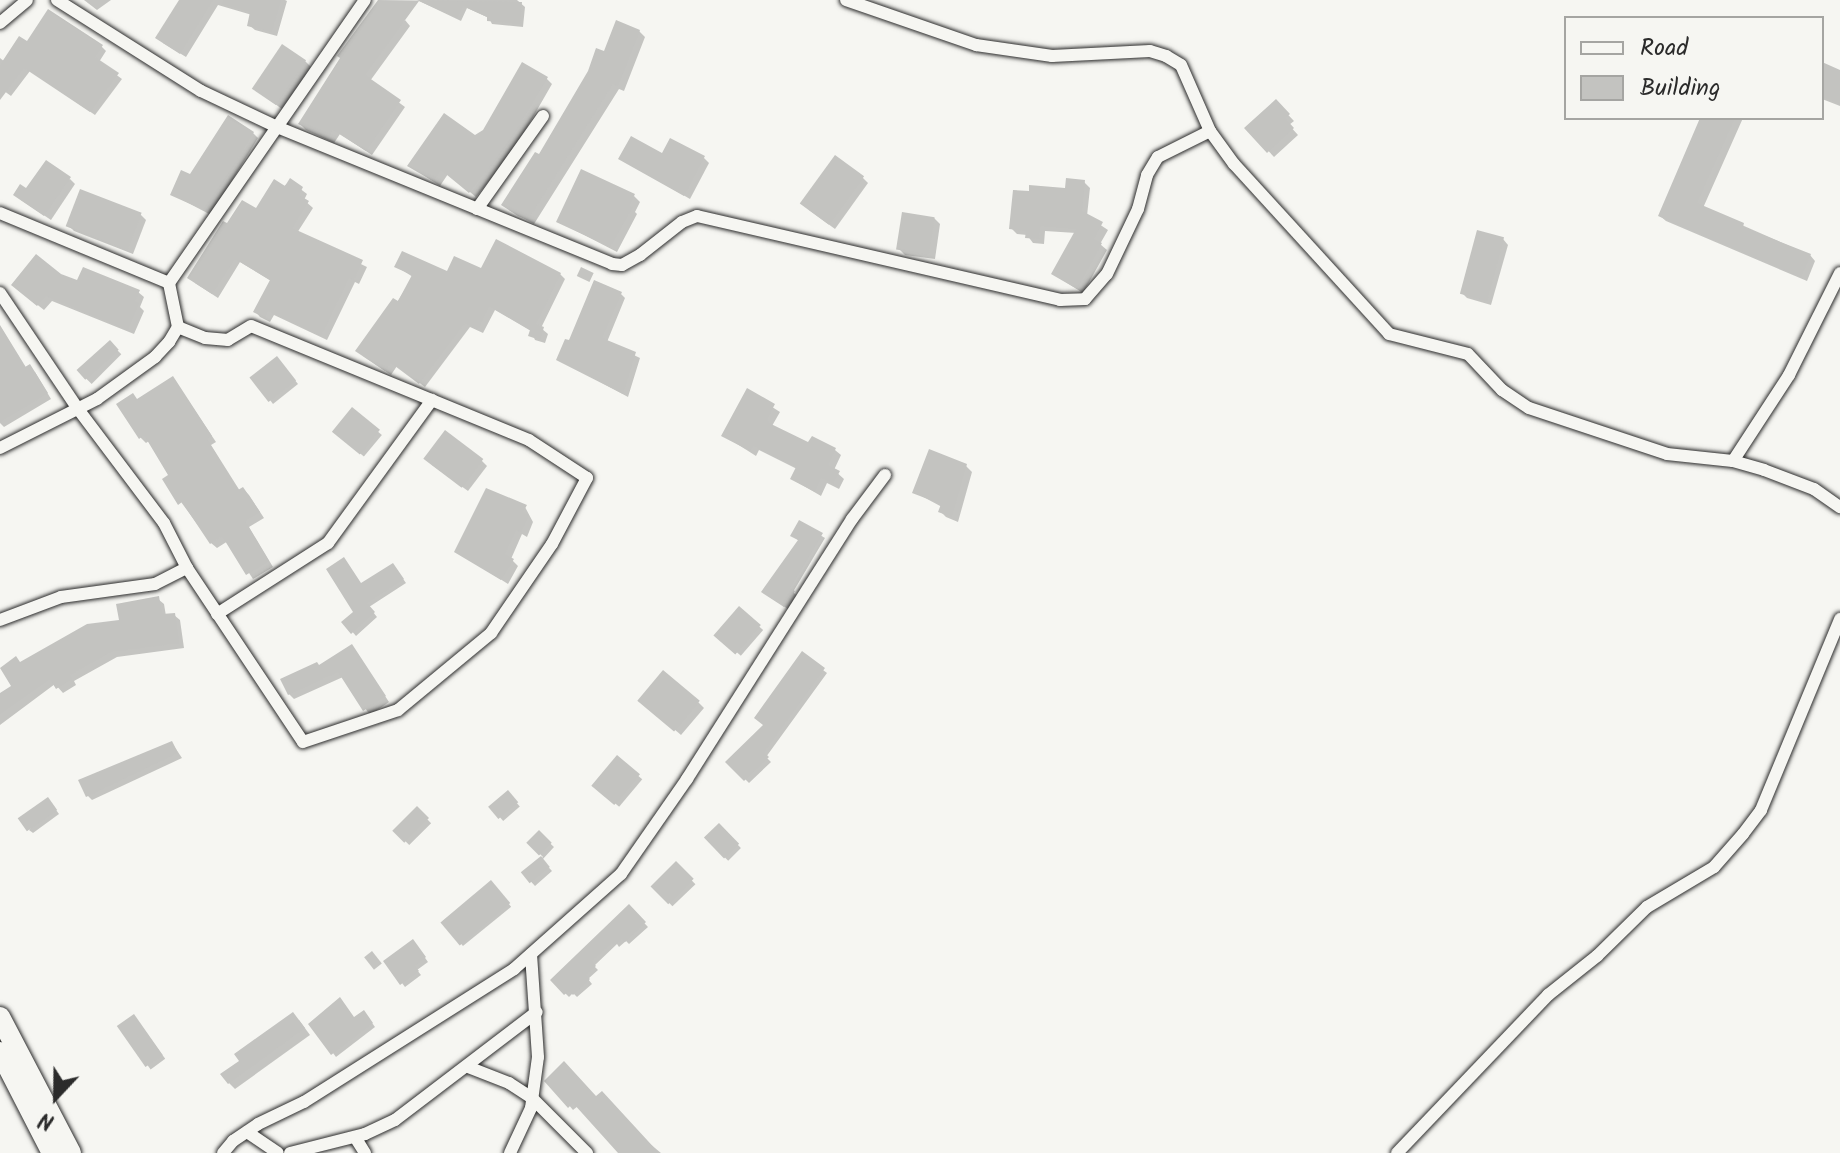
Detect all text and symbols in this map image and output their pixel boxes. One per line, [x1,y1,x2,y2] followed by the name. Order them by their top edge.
[1564,16,1824,120] legend
[1640,29,1688,68] text: Road
[1640,69,1720,108] text: Building
[16,1057,96,1137] north arrow
[34,1101,60,1139] text: N

